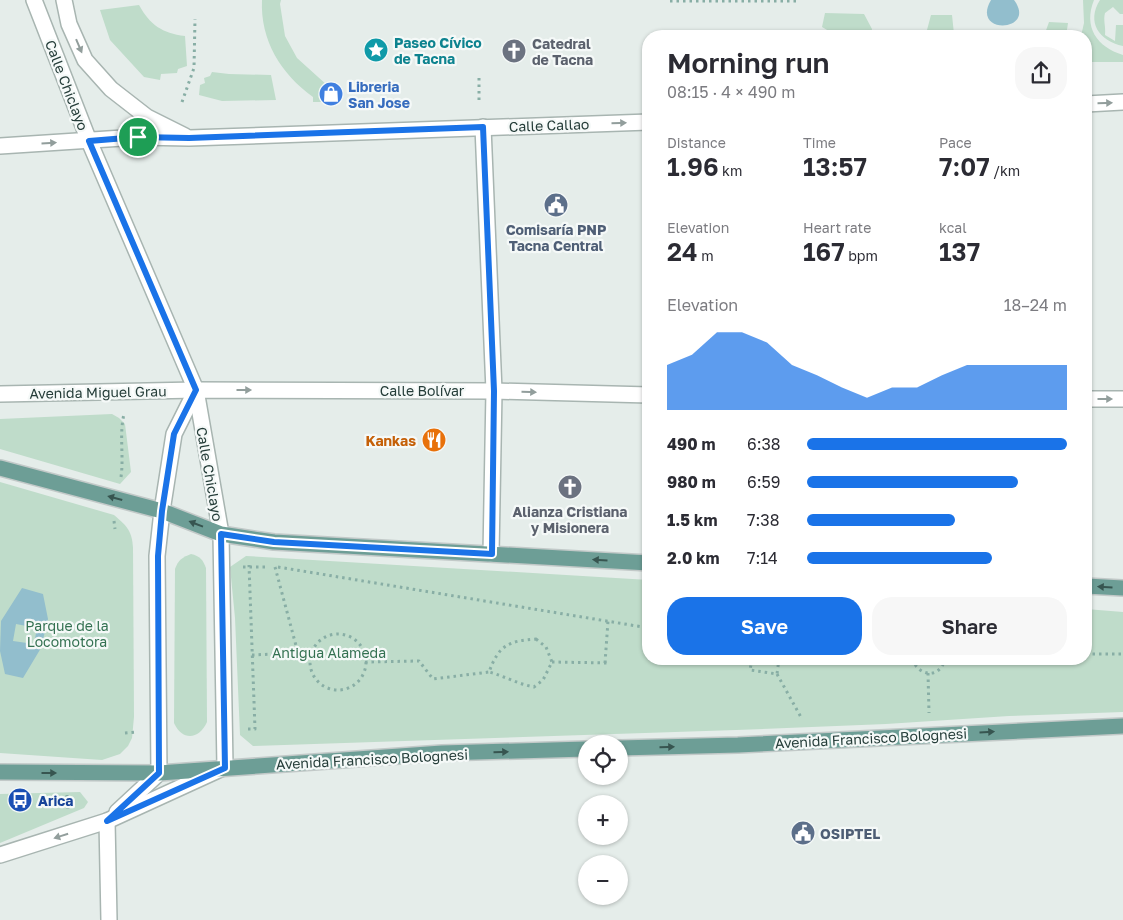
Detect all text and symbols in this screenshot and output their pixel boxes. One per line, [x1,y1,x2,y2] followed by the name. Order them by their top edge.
[394,34,482,67] place label: Paseo Cívico de Tacna
[532,35,593,68] place label: Catedral de Tacna
[42,37,92,133] street label: Calle Chiclayo
[363,37,389,63] place icon: Paseo Cívico de Tacna
[501,38,527,64] church icon: Catedral de Tacna
[75,39,83,53] one-way arrow
[667,46,830,79] text: Morning run
[1015,47,1067,99] button: share
[348,78,410,111] place label: Libreria San Jose
[318,81,344,107] shop icon: Libreria San Jose
[667,82,795,102] text: 08:15 · 4 × 490 m
[1097,99,1113,107] one-way arrow
[508,115,590,135] street label: Calle Callao
[117,116,159,158] pin
[611,119,627,127] one-way arrow
[124,123,152,151] icon: arrive
[667,134,726,151] text: Distance
[803,134,836,151] text: Time
[939,134,972,151] text: Pace
[41,139,57,147] one-way arrow
[667,151,719,182] text: 1.96
[803,151,867,182] text: 13:57
[939,151,990,182] text: 7:07
[719,162,742,179] text: km
[990,162,1020,179] text: /km
[543,192,569,218] public building icon: Comisaría PNP Tacna Central
[667,219,729,236] text: Elevation
[803,219,871,236] text: Heart rate
[939,219,967,236] text: kcal
[506,221,606,254] place label: Comisaría PNP Tacna Central
[667,236,698,267] text: 24
[803,236,845,267] text: 167
[939,236,980,267] text: 137
[698,247,714,264] text: m
[845,247,878,264] text: bpm
[667,295,738,315] text: Elevation
[1004,295,1067,315] text: 18–24 m
[29,382,167,402] street label: Avenida Miguel Grau
[380,382,465,399] street label: Calle Bolívar
[237,386,253,394] one-way arrow
[522,388,538,396] one-way arrow
[1097,395,1113,403] one-way arrow
[193,426,227,522] street label: Calle Chiclayo
[421,427,447,453] restaurant icon: Kankas
[365,432,416,449] place label: Kankas
[667,434,716,454] text: 490 m
[747,434,781,454] text: 6:38
[667,472,716,492] text: 980 m
[747,472,780,492] text: 6:59
[557,474,583,500] church icon: Alianza Cristiana y Misionera
[107,494,122,502] one-way arrow
[513,503,627,536] place label: Alianza Cristiana y Misionera
[667,510,717,530] text: 1.5 km
[747,510,779,530] text: 7:38
[188,520,203,527] one-way arrow
[667,548,720,568] text: 2.0 km
[747,548,778,568] text: 7:14
[592,556,608,564] one-way arrow
[1096,583,1112,591] one-way arrow
[667,597,862,655] button: Save
[872,597,1067,655] button: Share
[25,617,109,650] park label: Parque de la Locomotora
[272,644,386,661] park label: Antigua Alameda
[775,724,967,752] street label: Avenida Francisco Bolognesi
[979,728,995,736] one-way arrow
[578,735,628,905] map controls
[578,735,628,785] button: locate
[660,742,676,750] one-way arrow
[276,745,468,773] street label: Avenida Francisco Bolognesi
[493,747,509,755] one-way arrow
[41,769,57,777] one-way arrow
[7,787,33,813] bus stop icon: Arica
[38,792,73,809] place label: Arica
[578,795,628,845] button: +
[790,820,816,846] public building icon: OSIPTEL
[820,825,880,842] place label: OSIPTEL
[53,832,68,840] one-way arrow
[578,855,628,905] button: −

